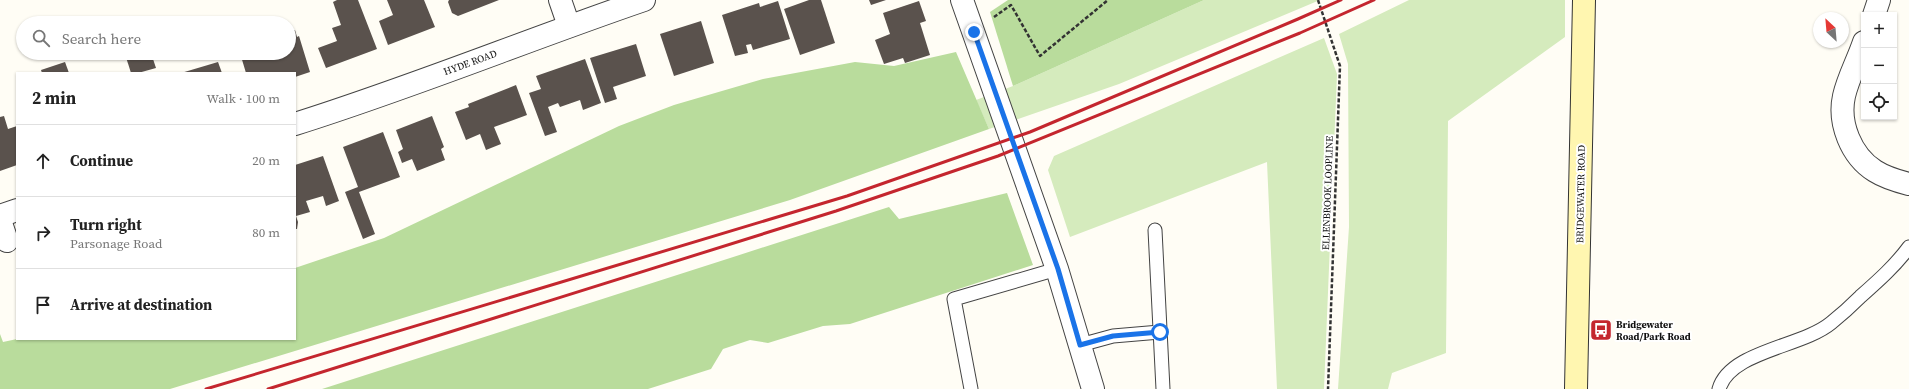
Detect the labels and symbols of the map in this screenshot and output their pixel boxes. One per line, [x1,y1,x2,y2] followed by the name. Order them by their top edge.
[1813,12,1849,48] north arrow
[965,23,983,41] route end
[442,47,499,78] street label: HYDE ROAD
[1319,136,1336,250] street label: ELLENBROOK LOOPLINE
[1573,145,1588,243] street label: BRIDGEWATER ROAD
[1588,317,1614,343] bus stop icon: Bridgewater Road/Park Road
[1616,318,1691,343] place label: Bridgewater Road/Park Road
[1151,323,1169,341] route start

